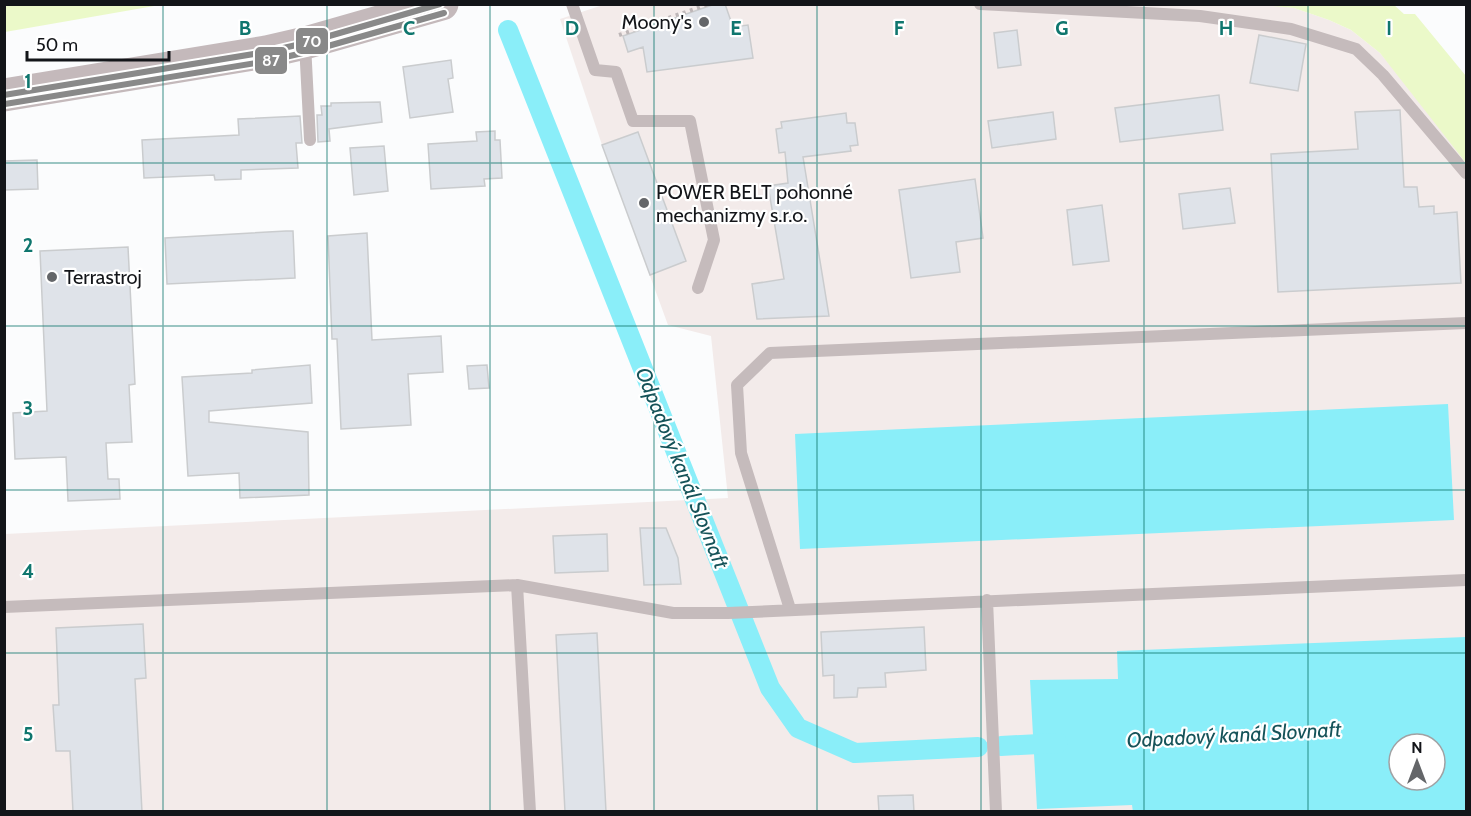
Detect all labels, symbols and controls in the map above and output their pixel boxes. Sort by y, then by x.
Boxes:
place label: Moony's [622,10,692,34]
marker: Moony's [697,15,711,29]
text: B [239,16,251,40]
text: C [403,16,415,40]
text: D [565,16,579,40]
text: E [730,16,742,40]
text: F [894,16,905,40]
text: G [1055,16,1069,40]
text: H [1219,16,1233,40]
text: I [1386,16,1392,40]
scale bar [27,24,170,62]
line badge: 70 [295,27,329,55]
text: 70 [302,32,322,51]
text: 50 m [36,34,78,56]
line badge: 87 [254,46,288,75]
text: 87 [262,51,281,70]
text: 1 [24,69,32,93]
place label: POWER BELT pohonné mechanizmy s.r.o. [656,180,853,227]
marker: POWER BELT pohonné mechanizmy s.r.o. [637,196,651,210]
text: 2 [23,233,33,257]
place label: Terrastroj [64,265,142,289]
marker: Terrastroj [45,270,59,284]
water label: Odpadový kanál Slovnaft [631,363,735,573]
text: 3 [23,396,33,420]
text: 4 [22,559,34,583]
water label: Odpadový kanál Slovnaft [1126,716,1343,753]
text: 5 [23,722,33,746]
north arrow [1387,732,1447,792]
text: N [1411,738,1423,757]

